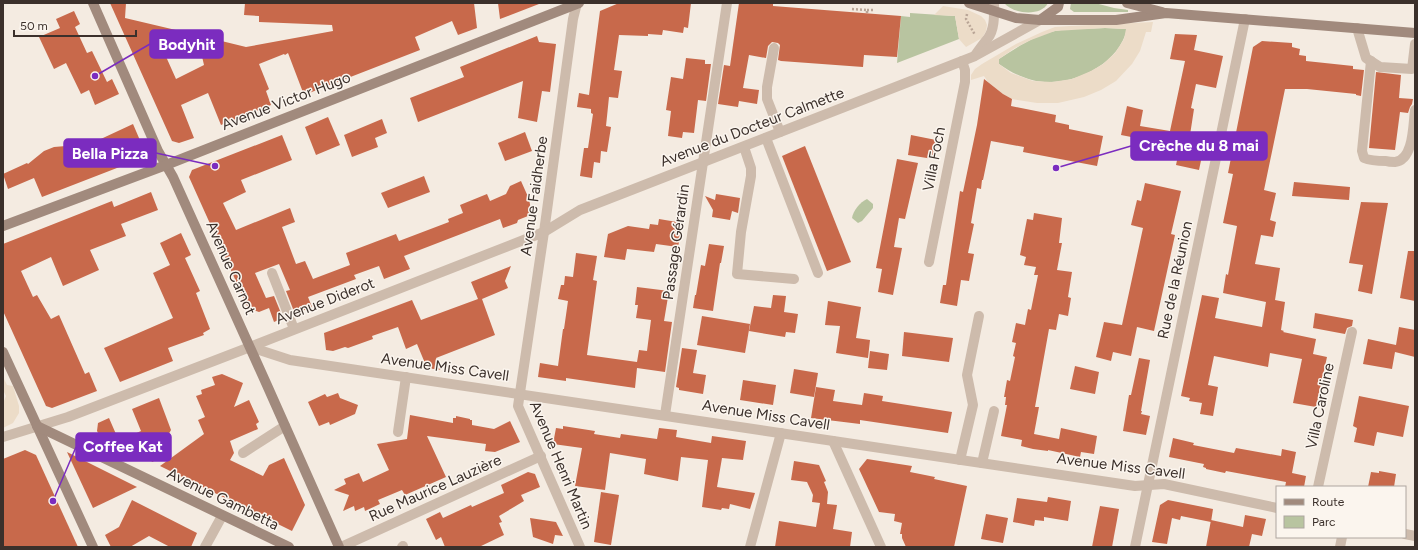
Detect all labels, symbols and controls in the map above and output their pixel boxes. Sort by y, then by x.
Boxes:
scale bar [14,12,136,38]
text: 50 m [20,19,48,33]
callout: Bodyhit [150,30,223,58]
text: Bodyhit [158,35,216,54]
street label: Avenue Victor Hugo [219,68,353,134]
street label: Avenue du Docteur Calmette [657,84,847,170]
street label: Villa Foch [919,125,949,193]
callout: Crèche du 8 mai [1131,132,1267,160]
street label: Avenue Faidherbe [517,135,551,257]
text: Crèche du 8 mai [1139,136,1259,155]
callout: Bella Pizza [64,139,156,167]
text: Bella Pizza [72,144,148,163]
street label: Passage Gérardin [659,183,693,301]
street label: Avenue Carnot [202,218,260,318]
street label: Rue de la Réunion [1154,219,1196,341]
street label: Avenue Diderot [273,274,377,328]
street label: Avenue Miss Cavell [380,349,510,385]
street label: Villa Caroline [1302,361,1338,451]
street label: Avenue Miss Cavell [701,396,831,434]
street label: Avenue Henri Martin [526,398,596,532]
callout: Coffee Kat [76,433,171,461]
text: Coffee Kat [83,437,163,456]
street label: Avenue Miss Cavell [1056,449,1186,483]
street label: Rue Maurice Lauzière [366,451,504,525]
street label: Avenue Gambetta [164,464,282,534]
legend [1276,486,1406,538]
text: Route [1312,495,1345,509]
text: Parc [1312,515,1336,529]

